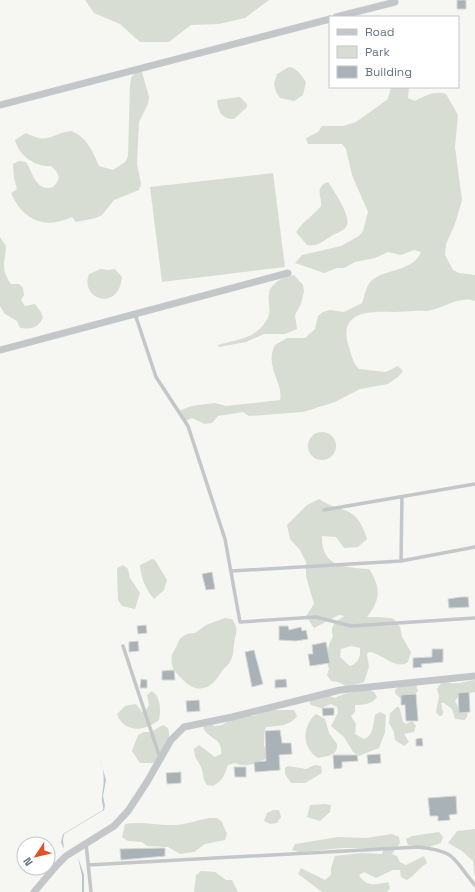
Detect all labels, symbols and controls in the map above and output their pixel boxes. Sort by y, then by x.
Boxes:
legend [329,16,459,88]
text: Road [365,24,394,40]
text: Park [365,44,390,60]
text: Building [365,64,412,80]
north arrow [16,836,56,876]
text: N [20,855,36,869]

